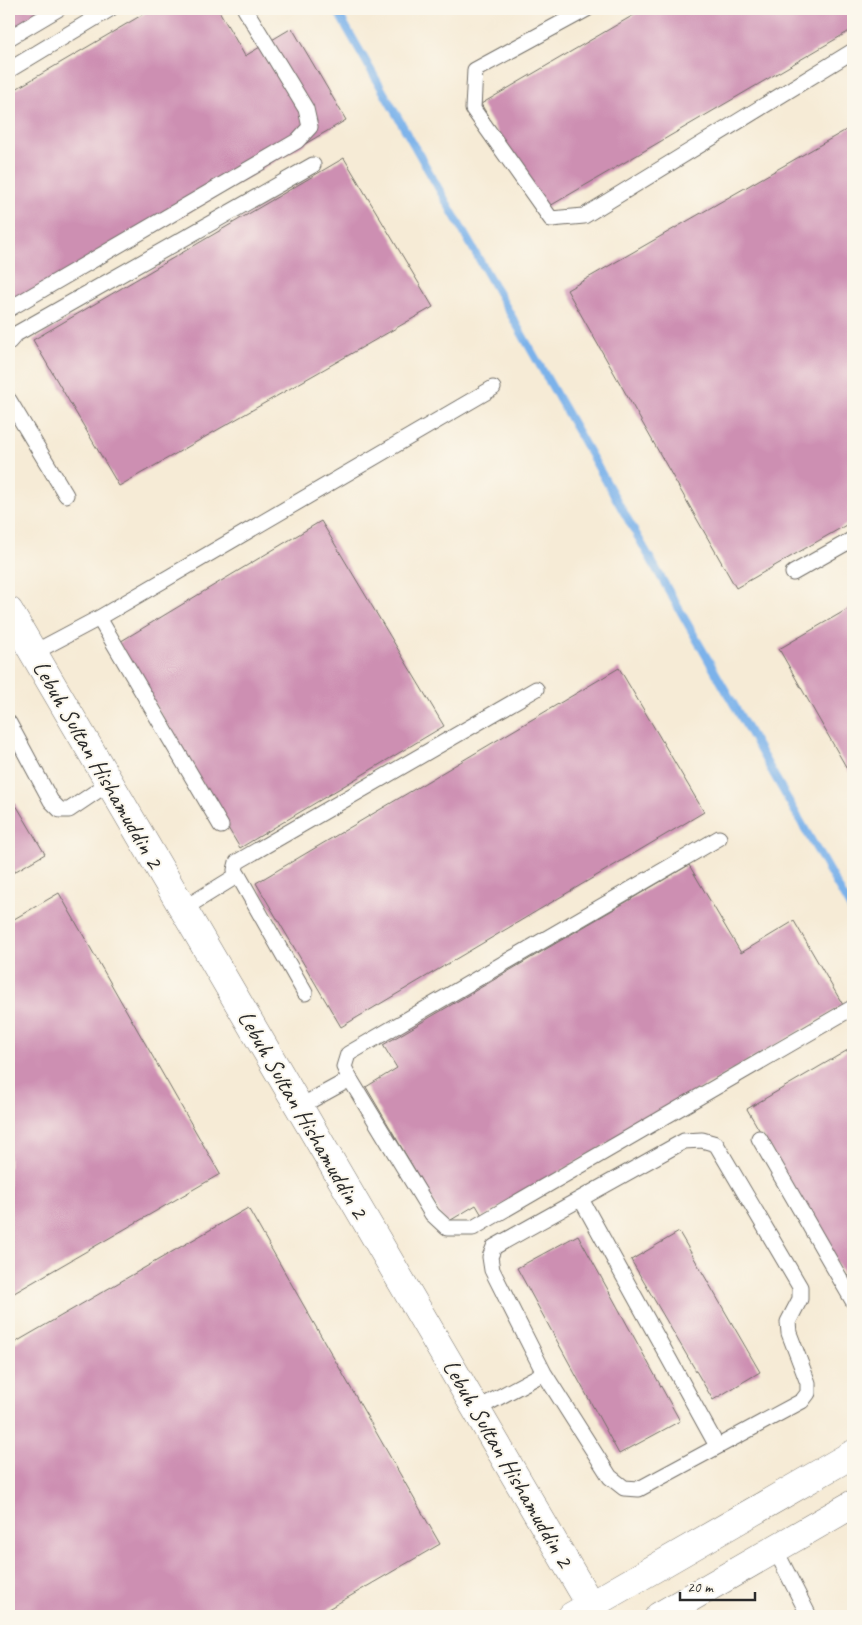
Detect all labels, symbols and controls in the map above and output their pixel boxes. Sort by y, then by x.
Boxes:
street label: Lebuh Sultan Hishamuddin 2 [26,655,171,875]
street label: Lebuh Sultan Hishamuddin 2 [231,1005,376,1225]
street label: Lebuh Sultan Hishamuddin 2 [436,1354,581,1574]
scale bar [680,1570,754,1602]
text: 20 m [687,1578,714,1597]

